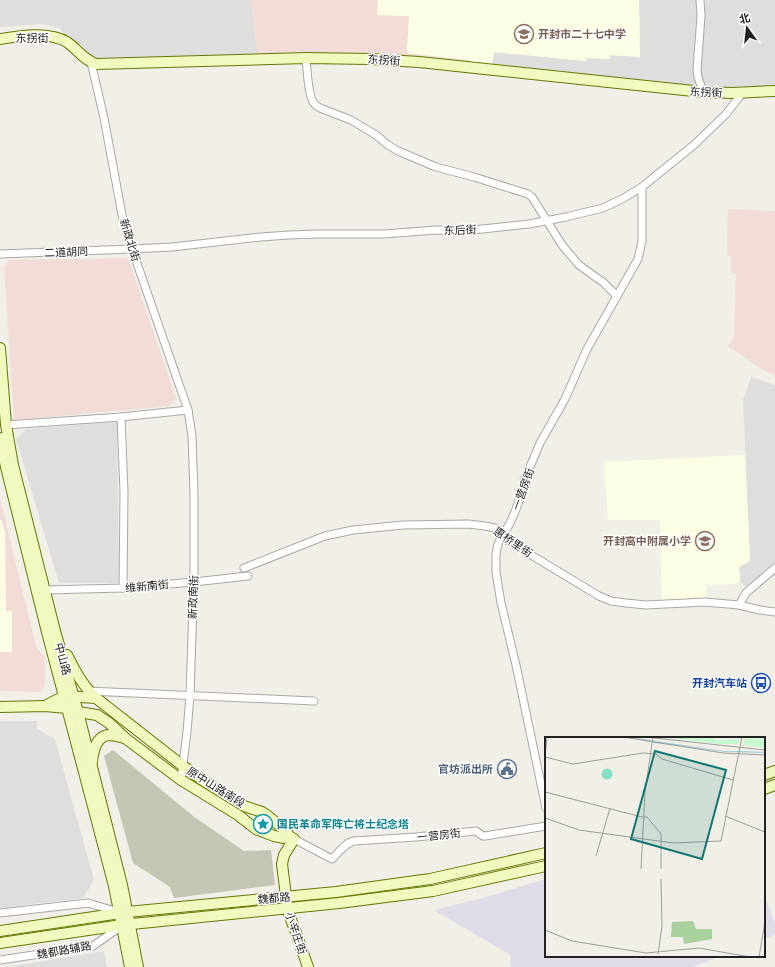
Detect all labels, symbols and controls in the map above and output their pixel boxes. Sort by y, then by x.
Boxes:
north arrow [727,8,767,48]
text: 北 [738,11,752,27]
school or university icon: 开封市二十七中学 [513,23,535,45]
place label: 开封市二十七中学 [538,28,626,41]
street label: 东拐街 [16,32,49,45]
street label: 东拐街 [367,53,401,68]
street label: 东拐街 [689,85,723,100]
street label: 新政北街 [117,217,142,263]
street label: 东后街 [443,223,477,238]
street label: 二道胡同 [44,245,88,260]
street label: 一营房街 [510,466,537,512]
street label: 惠桥里街 [491,525,535,560]
school or university icon: 开封高中附属小学 [694,530,716,552]
place label: 开封高中附属小学 [603,535,691,548]
street label: 新政南街 [186,575,201,619]
street label: 维新南街 [125,578,170,595]
street label: 中山路 [52,642,73,677]
bus stop icon: 开封汽车站 [750,672,772,694]
place label: 开封汽车站 [692,677,747,690]
inset map [545,737,765,957]
public building icon: 官坊派出所 [496,758,518,780]
place label: 官坊派出所 [438,763,493,776]
street label: 原中山路南段 [184,764,247,810]
place icon: 国民革命军阵亡将士纪念塔 [252,813,274,835]
place label: 国民革命军阵亡将士纪念塔 [277,818,409,831]
street label: 一营房街 [416,827,462,844]
street label: 魏都路 [257,891,291,906]
street label: 小辛庄街 [282,910,309,956]
street label: 魏都路辅路 [36,939,92,962]

